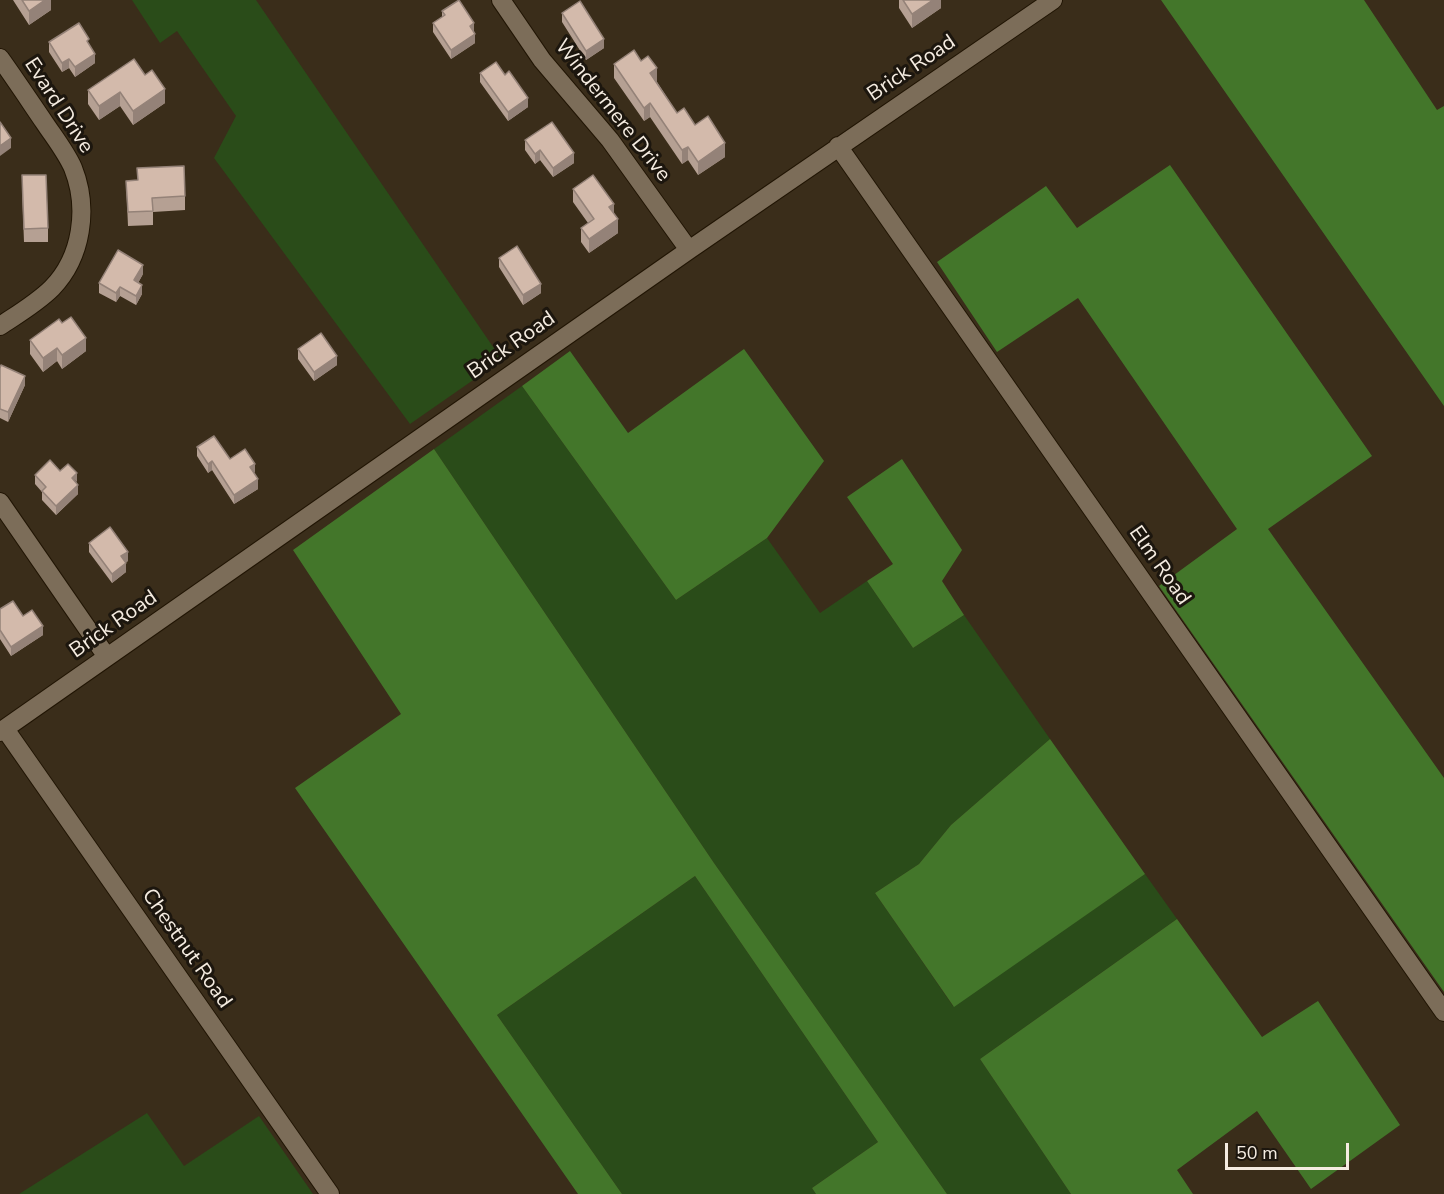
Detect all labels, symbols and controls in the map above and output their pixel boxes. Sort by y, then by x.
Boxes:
street label: Brick Road [863,30,961,108]
street label: Windermere Drive [549,35,675,187]
street label: Evard Drive [18,54,98,158]
street label: Brick Road [463,307,561,385]
street label: Elm Road [1123,522,1195,610]
street label: Brick Road [65,586,163,664]
street label: Chestnut Road [136,884,236,1014]
scale bar [1228,1131,1352,1169]
text: 50 m [1236,1141,1278,1165]

